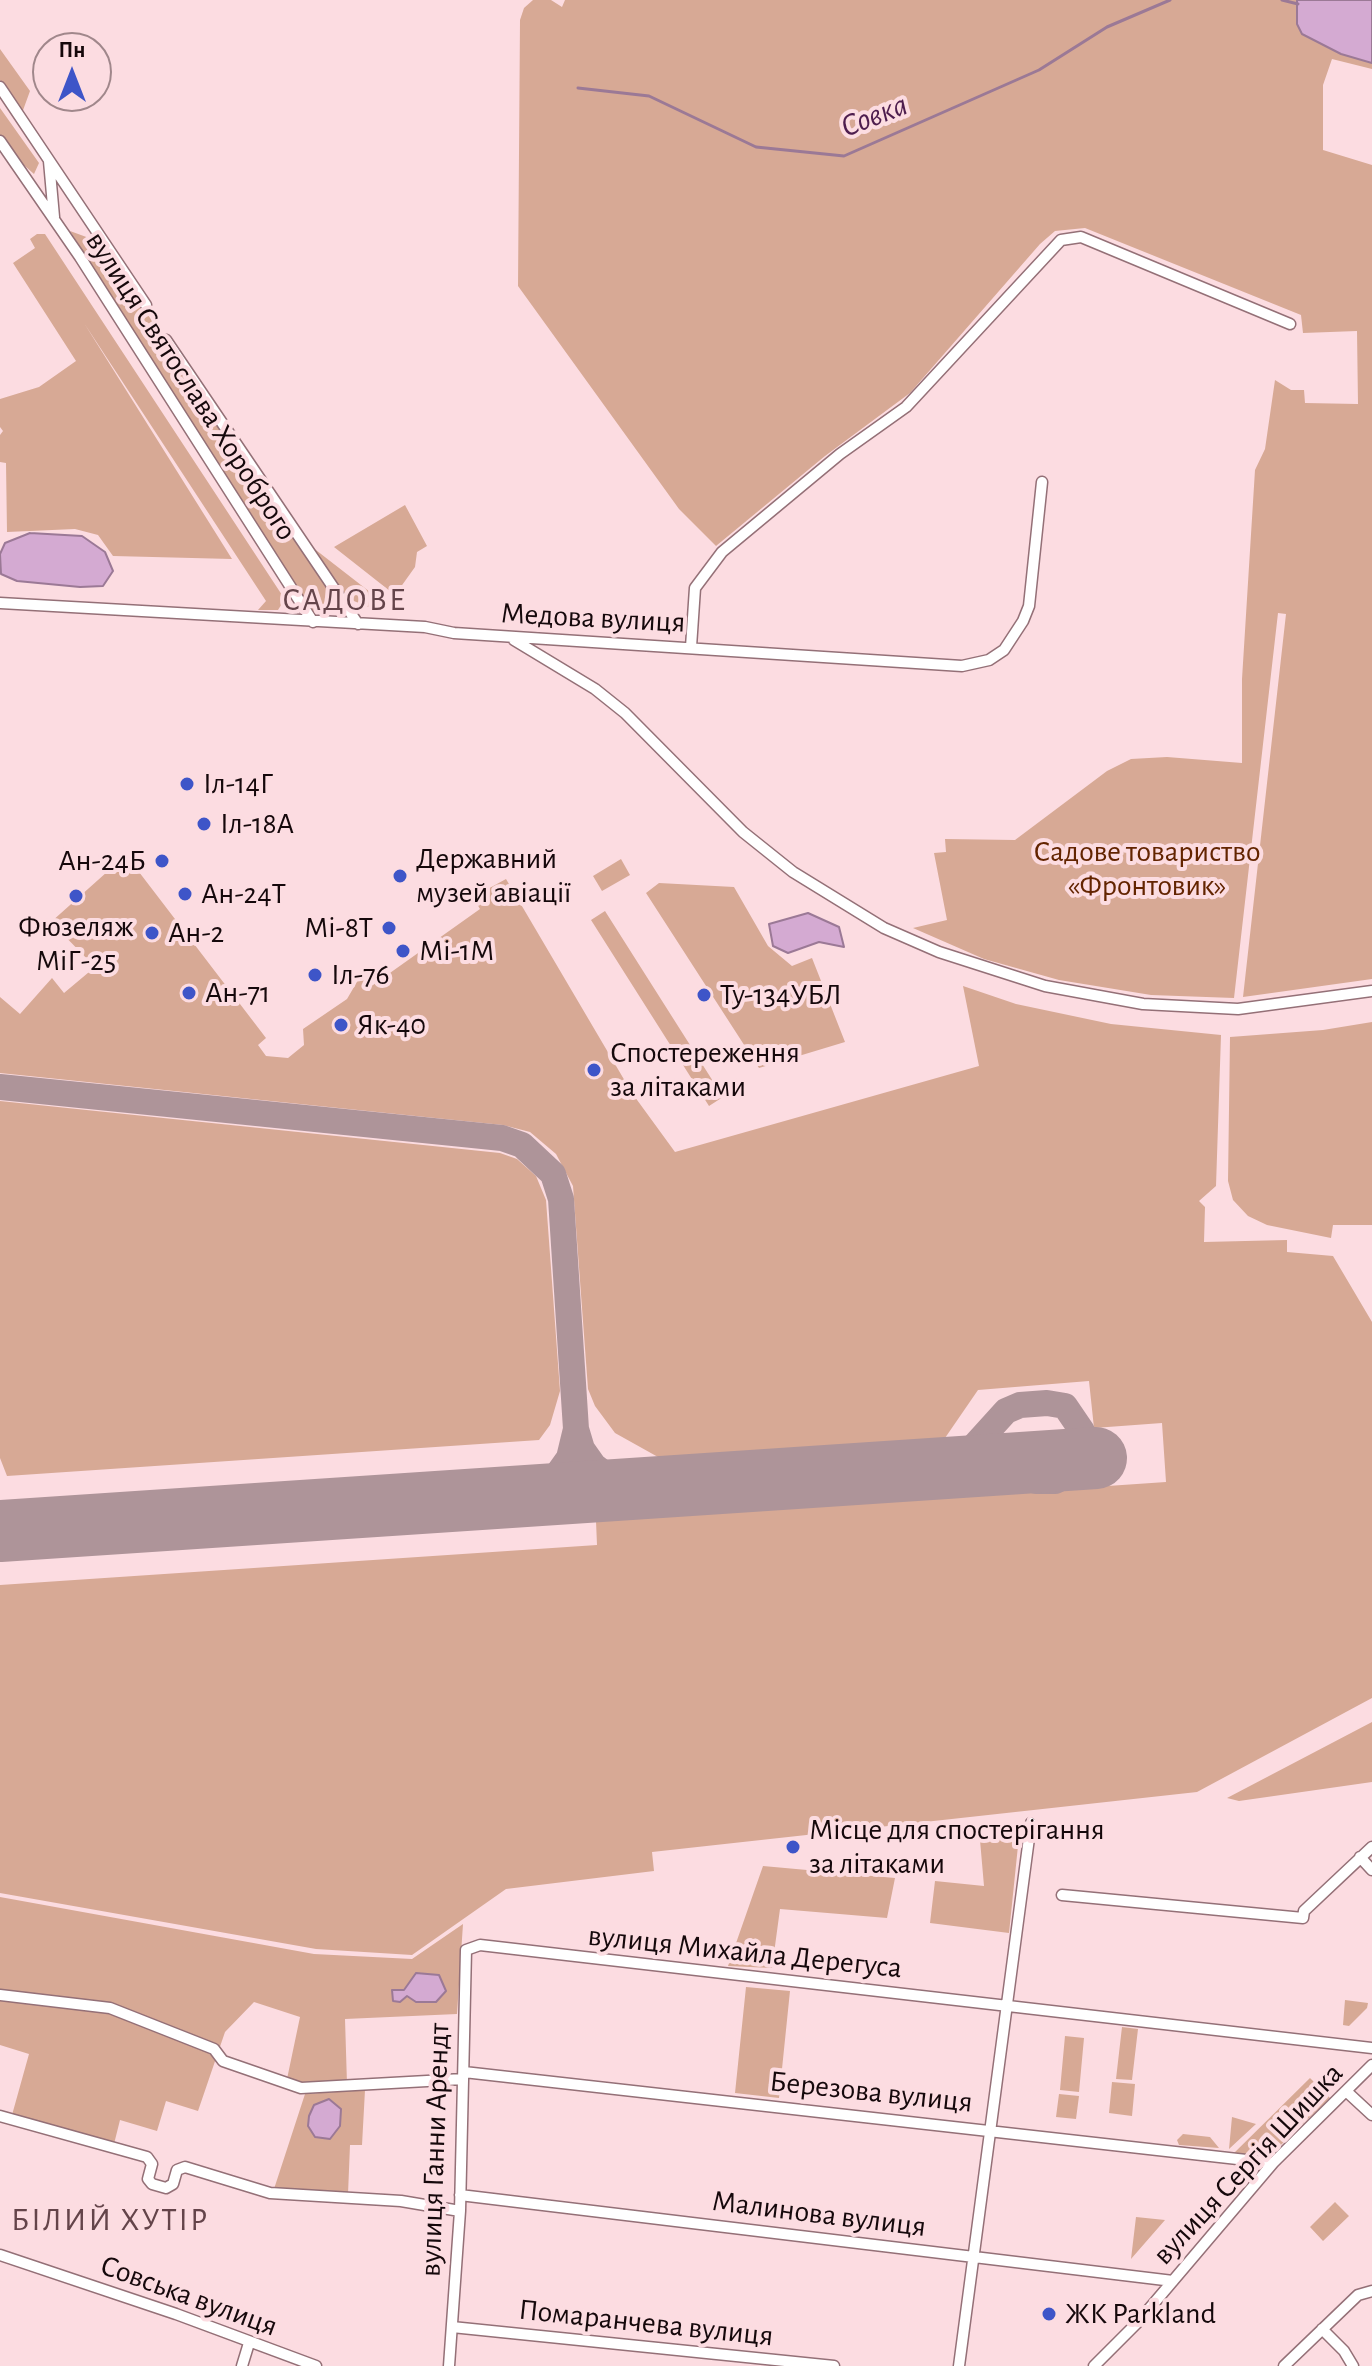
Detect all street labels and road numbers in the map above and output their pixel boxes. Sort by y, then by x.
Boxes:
street label: вулиця Святослава Хороброго [78,225,304,547]
street label: Медова вулиця [500,595,686,641]
street label: вулиця Михайла Дерегуса [586,1918,904,1986]
street label: вулиця Ганни Арендт [413,2022,457,2278]
street label: вулиця Сергія Шишка [1145,2056,1351,2272]
street label: Березова вулиця [768,2063,974,2121]
street label: Малинова вулиця [710,2183,928,2245]
street label: Совська вулиця [96,2247,282,2345]
street label: Помаранчева вулиця [517,2292,775,2354]

